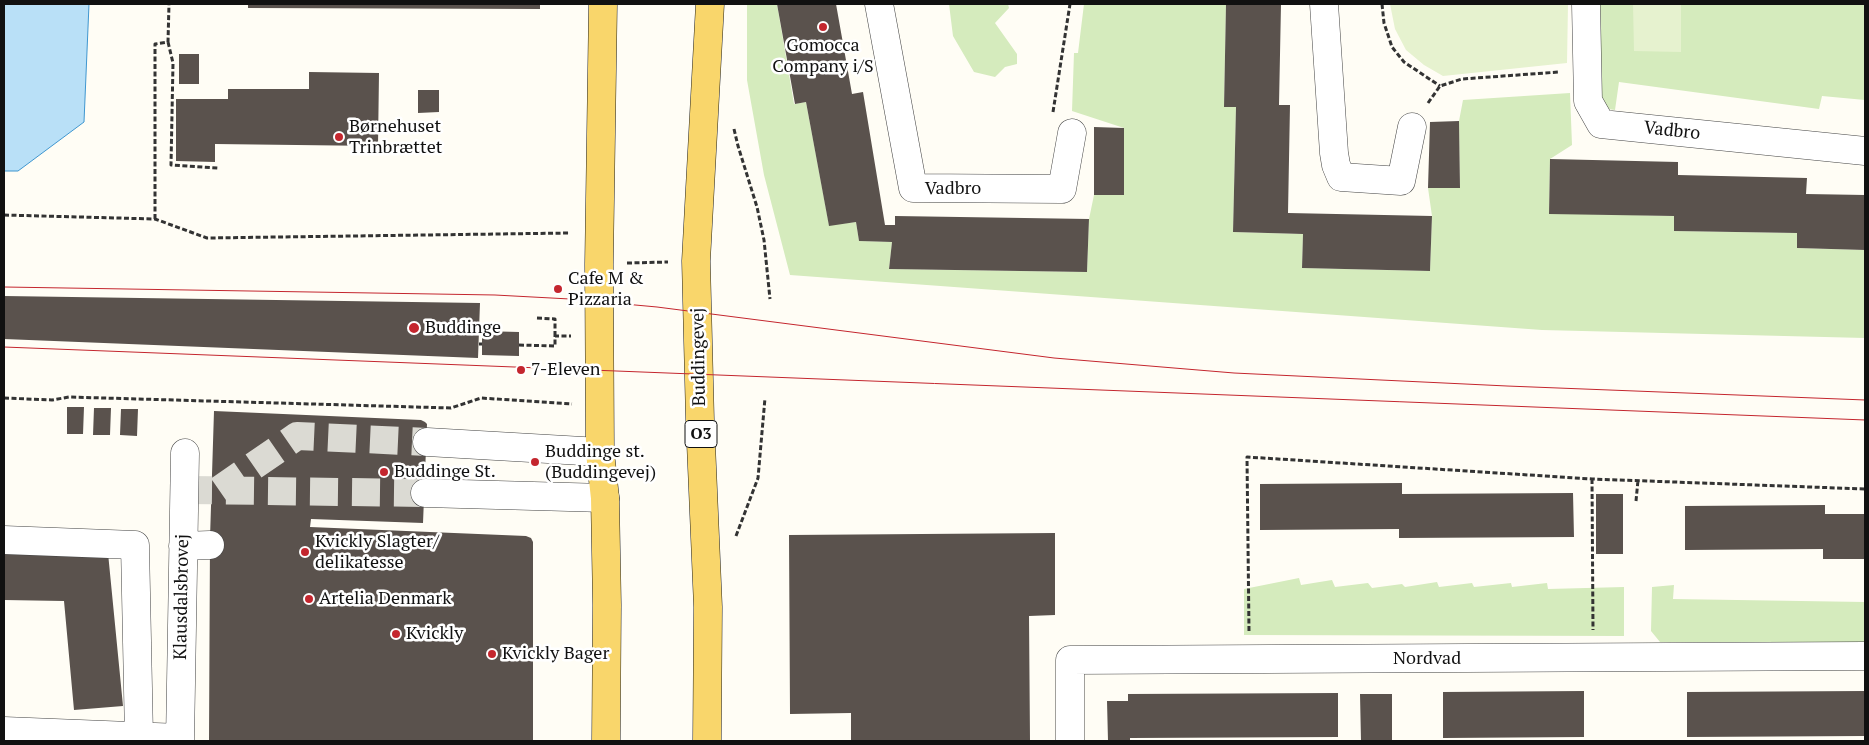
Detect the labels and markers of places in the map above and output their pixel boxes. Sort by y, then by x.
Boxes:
marker: Gomocca Company i/S [817,21,829,33]
place label: Gomocca Company i/S [772,35,874,78]
place label: Børnehuset Trinbrættet [349,116,442,158]
marker: Børnehuset Trinbrættet [333,131,345,143]
place label: Cafe M & Pizzaria [568,268,644,310]
marker: Cafe M & Pizzaria [552,283,564,295]
place label: Buddinge [425,317,501,339]
marker: Buddinge [407,321,421,335]
place label: 7-Eleven [531,359,600,381]
marker: 7-Eleven [515,364,527,376]
place label: Buddinge st. (Buddingevej) [545,441,656,484]
marker: Buddinge st. (Buddingevej) [529,456,541,468]
place label: Buddinge St. [394,461,496,483]
marker: Buddinge St. [378,466,390,478]
place label: Kvickly Slagter/ delikatesse [315,531,439,574]
marker: Kvickly Slagter/ delikatesse [299,546,311,558]
place label: Artelia Denmark [319,588,452,610]
marker: Artelia Denmark [303,593,315,605]
place label: Kvickly [406,623,463,645]
marker: Kvickly [390,628,402,640]
place label: Kvickly Bager [502,643,609,665]
marker: Kvickly Bager [486,648,498,660]

